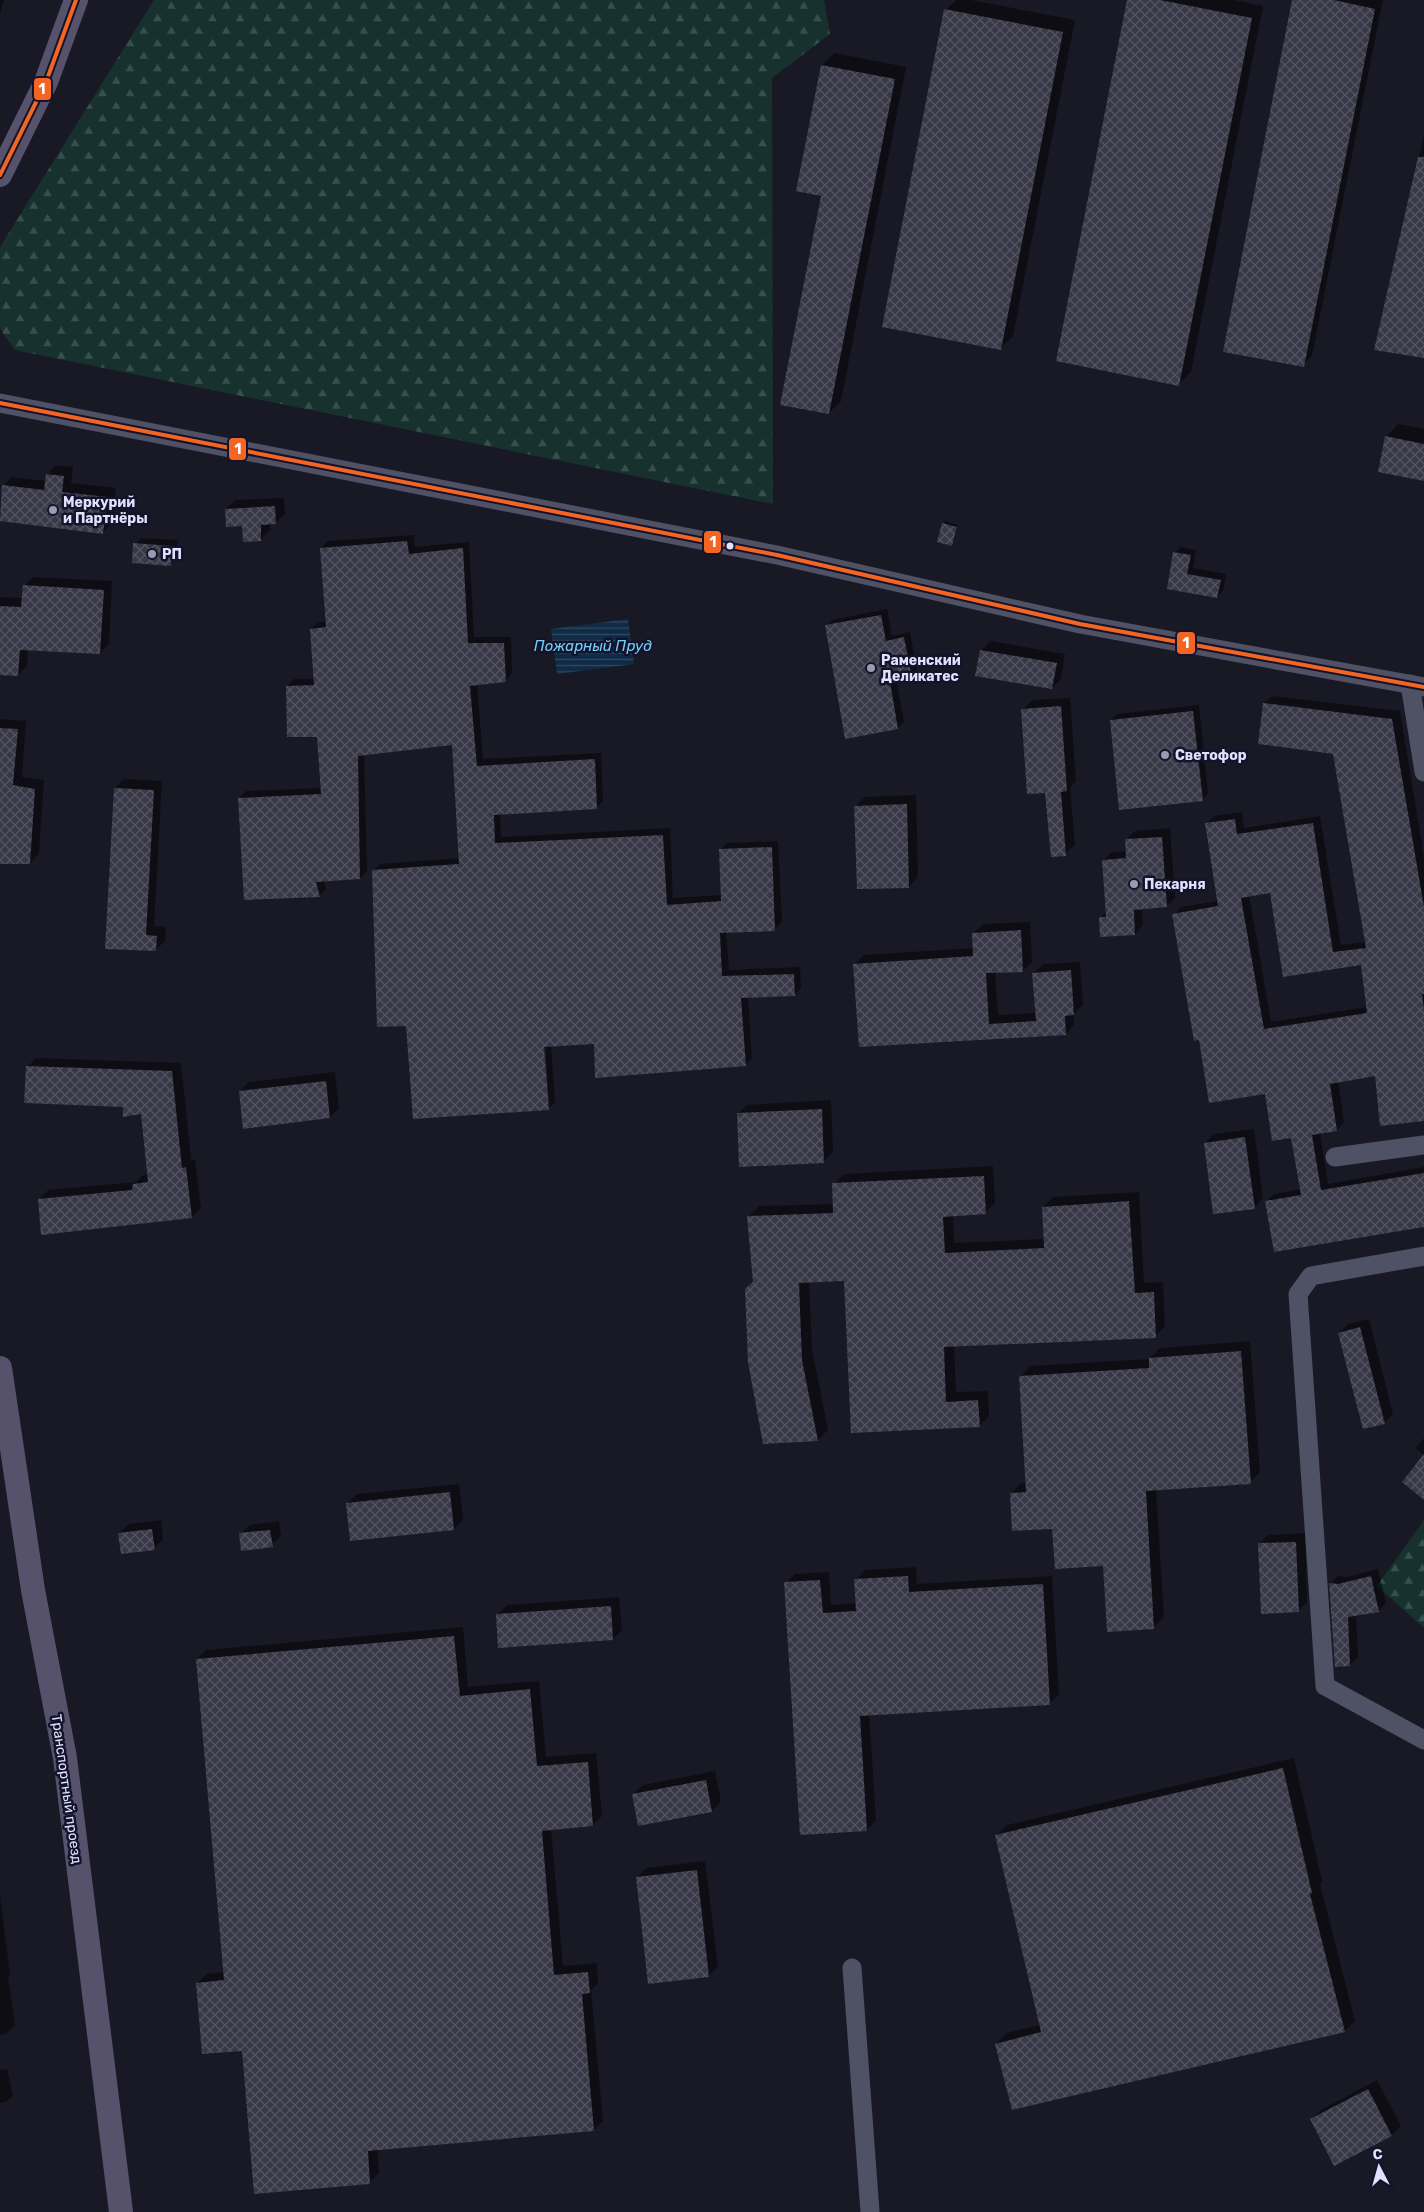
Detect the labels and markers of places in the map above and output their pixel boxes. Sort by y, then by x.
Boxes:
place label: Меркурий и Партнёры [63,494,148,527]
marker: Меркурий и Партнёры [47,504,59,516]
unlabelled marker [725,541,735,551]
place label: РП [162,546,182,563]
marker: РП [146,548,158,560]
place label: Раменский Деликатес [881,652,961,685]
marker: Раменский Деликатес [865,662,877,674]
place label: Светофор [1175,747,1247,764]
marker: Светофор [1159,749,1171,761]
place label: Пекарня [1144,876,1206,893]
marker: Пекарня [1128,878,1140,890]

